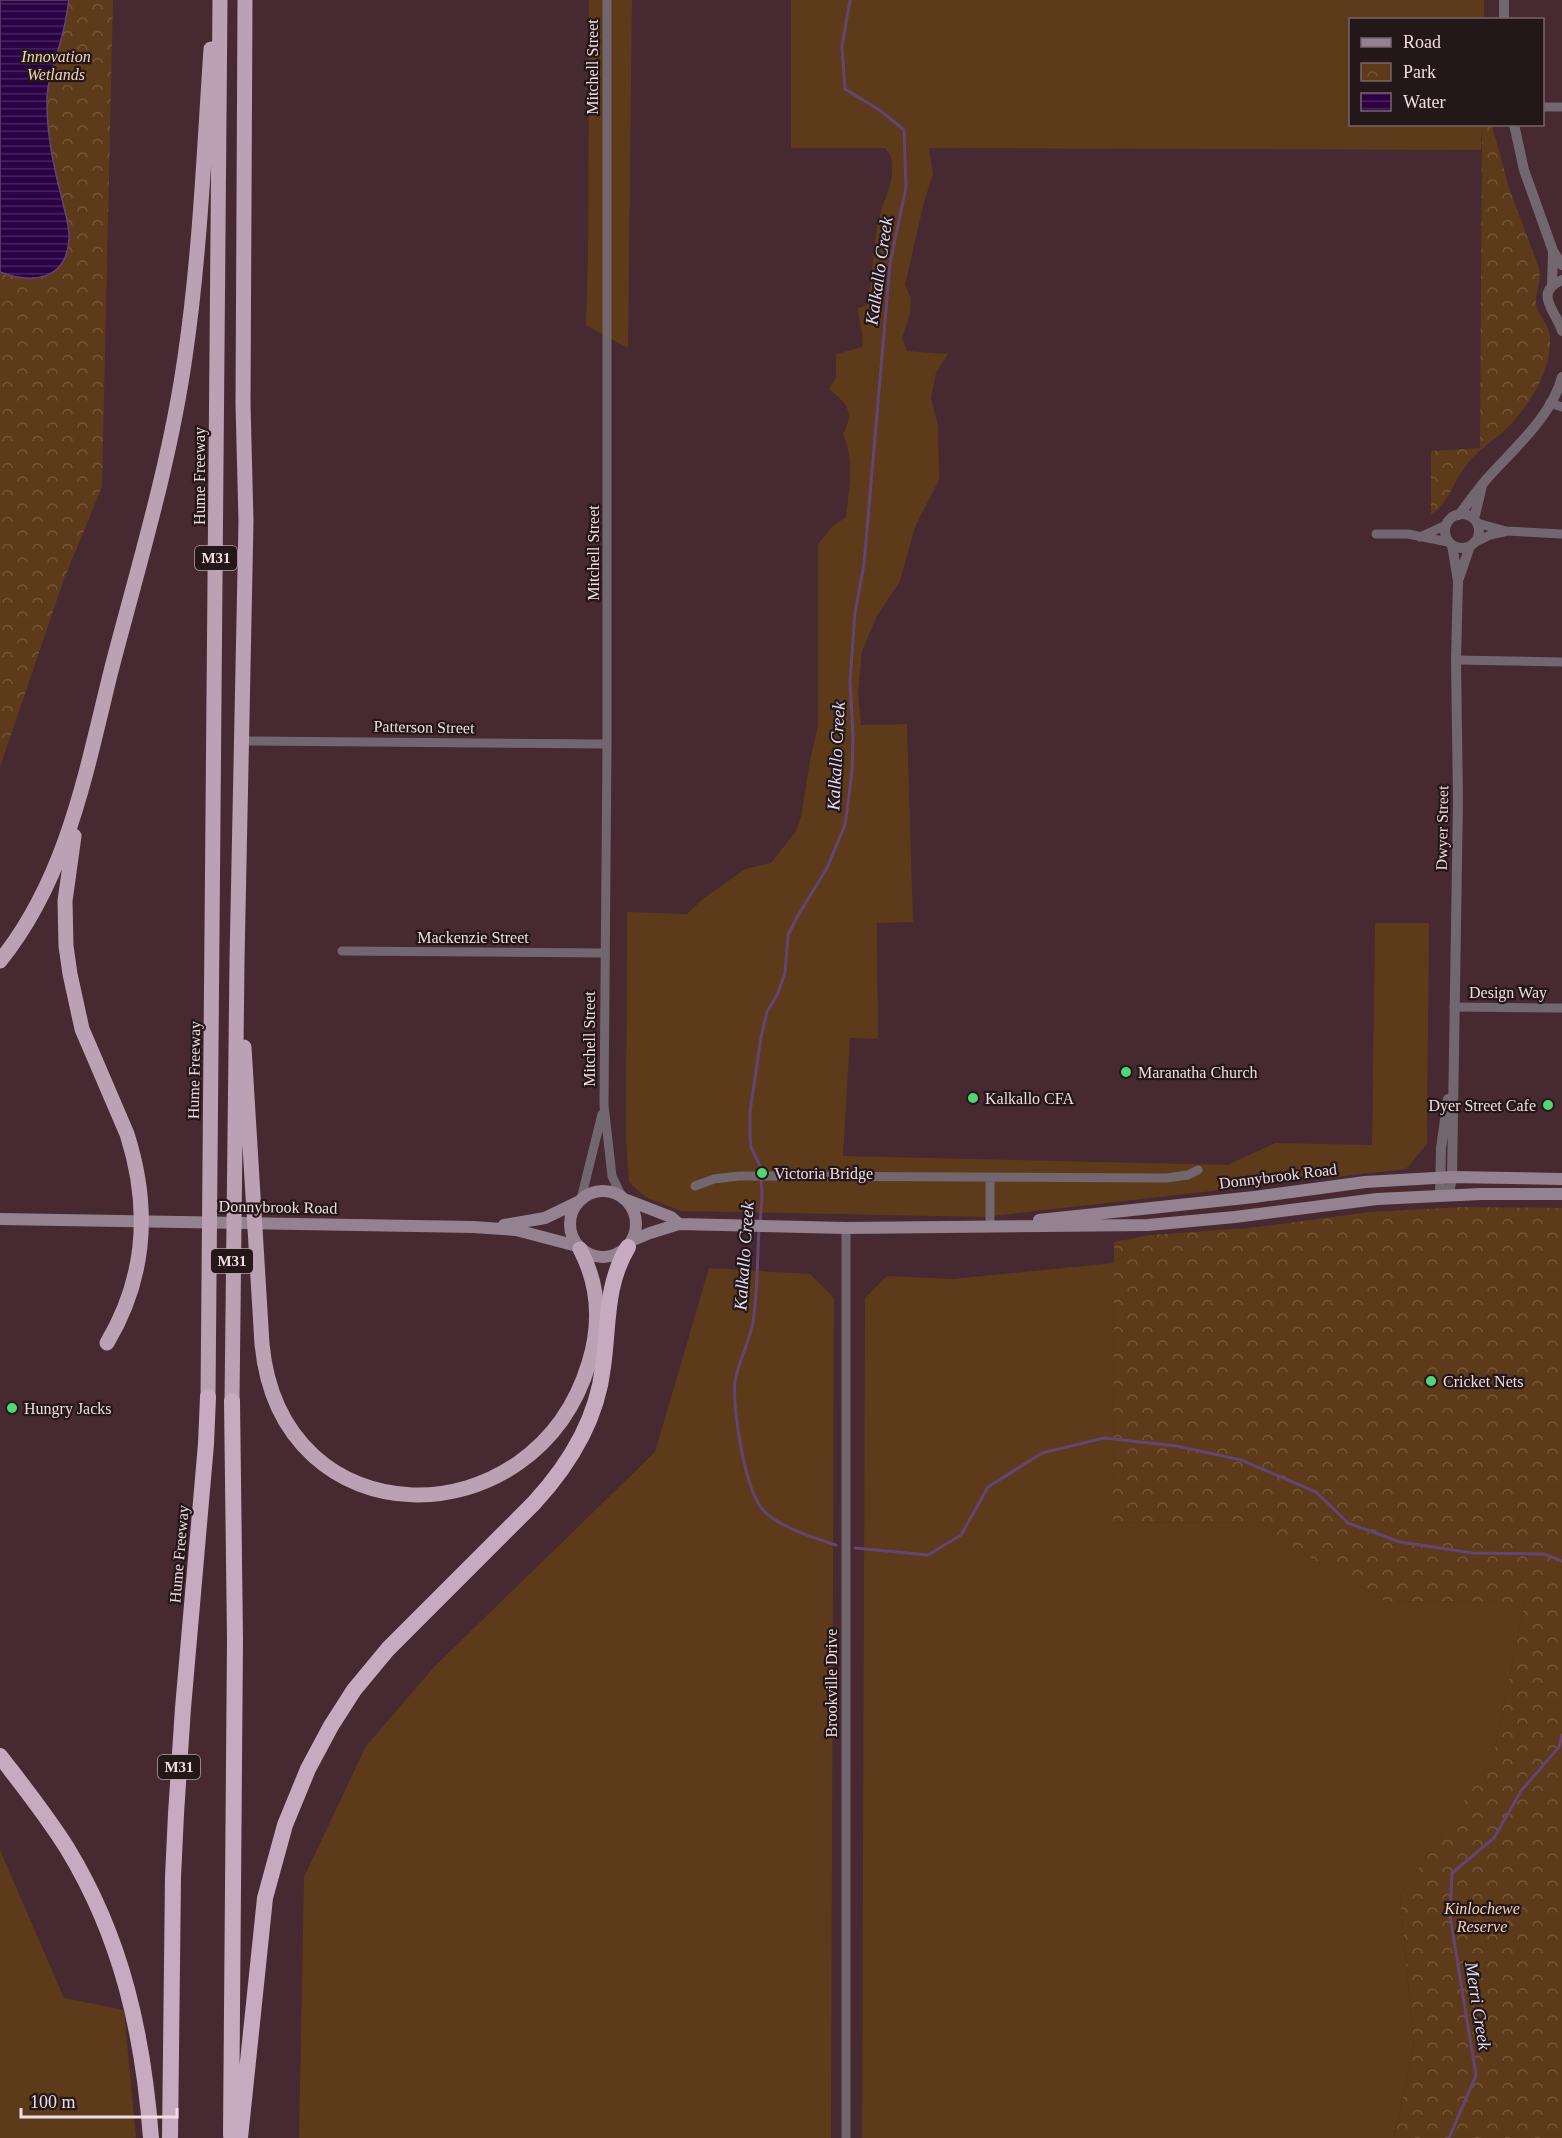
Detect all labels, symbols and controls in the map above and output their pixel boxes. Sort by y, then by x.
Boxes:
legend [1349,18,1544,126]
street label: Mitchell Street [584,19,601,115]
text: Road [1403,32,1441,52]
park label: Innovation Wetlands [20,48,91,83]
text: Park [1403,62,1436,82]
text: Water [1403,92,1446,112]
water label: Kalkallo Creek [861,215,897,327]
street label: Hume Freeway [191,427,209,525]
street label: Mitchell Street [585,505,602,601]
road number: M31 [195,546,237,570]
water label: Kalkallo Creek [823,700,849,812]
street label: Patterson Street [373,718,475,736]
street label: Dwyer Street [1433,785,1452,871]
street label: Mackenzie Street [417,929,529,946]
street label: Design Way [1469,984,1547,1002]
street label: Mitchell Street [581,991,598,1087]
street label: Hume Freeway [185,1021,204,1119]
place label: Maranatha Church [1138,1064,1258,1081]
marker: Maranatha Church [1119,1065,1133,1079]
place label: Kalkallo CFA [985,1090,1074,1107]
marker: Kalkallo CFA [966,1091,980,1105]
place label: Dyer Street Cafe [1428,1097,1536,1115]
marker: Dyer Street Cafe [1541,1098,1555,1112]
street label: Donnybrook Road [1218,1160,1338,1193]
place label: Victoria Bridge [774,1165,873,1183]
marker: Victoria Bridge [755,1166,769,1180]
street label: Donnybrook Road [219,1197,337,1218]
water label: Kalkallo Creek [730,1200,758,1312]
road number: M31 [211,1249,253,1273]
place label: Cricket Nets [1443,1373,1523,1390]
marker: Cricket Nets [1424,1374,1438,1388]
place label: Hungry Jacks [24,1400,112,1418]
marker: Hungry Jacks [5,1401,19,1415]
street label: Hume Freeway [166,1504,193,1604]
street label: Brookville Drive [823,1629,840,1737]
road number: M31 [158,1755,200,1779]
park label: Kinlochewe Reserve [1443,1900,1520,1935]
water label: Merri Creek [1461,1960,1495,2052]
scale bar [21,2081,177,2119]
text: 100 m [30,2092,76,2112]

